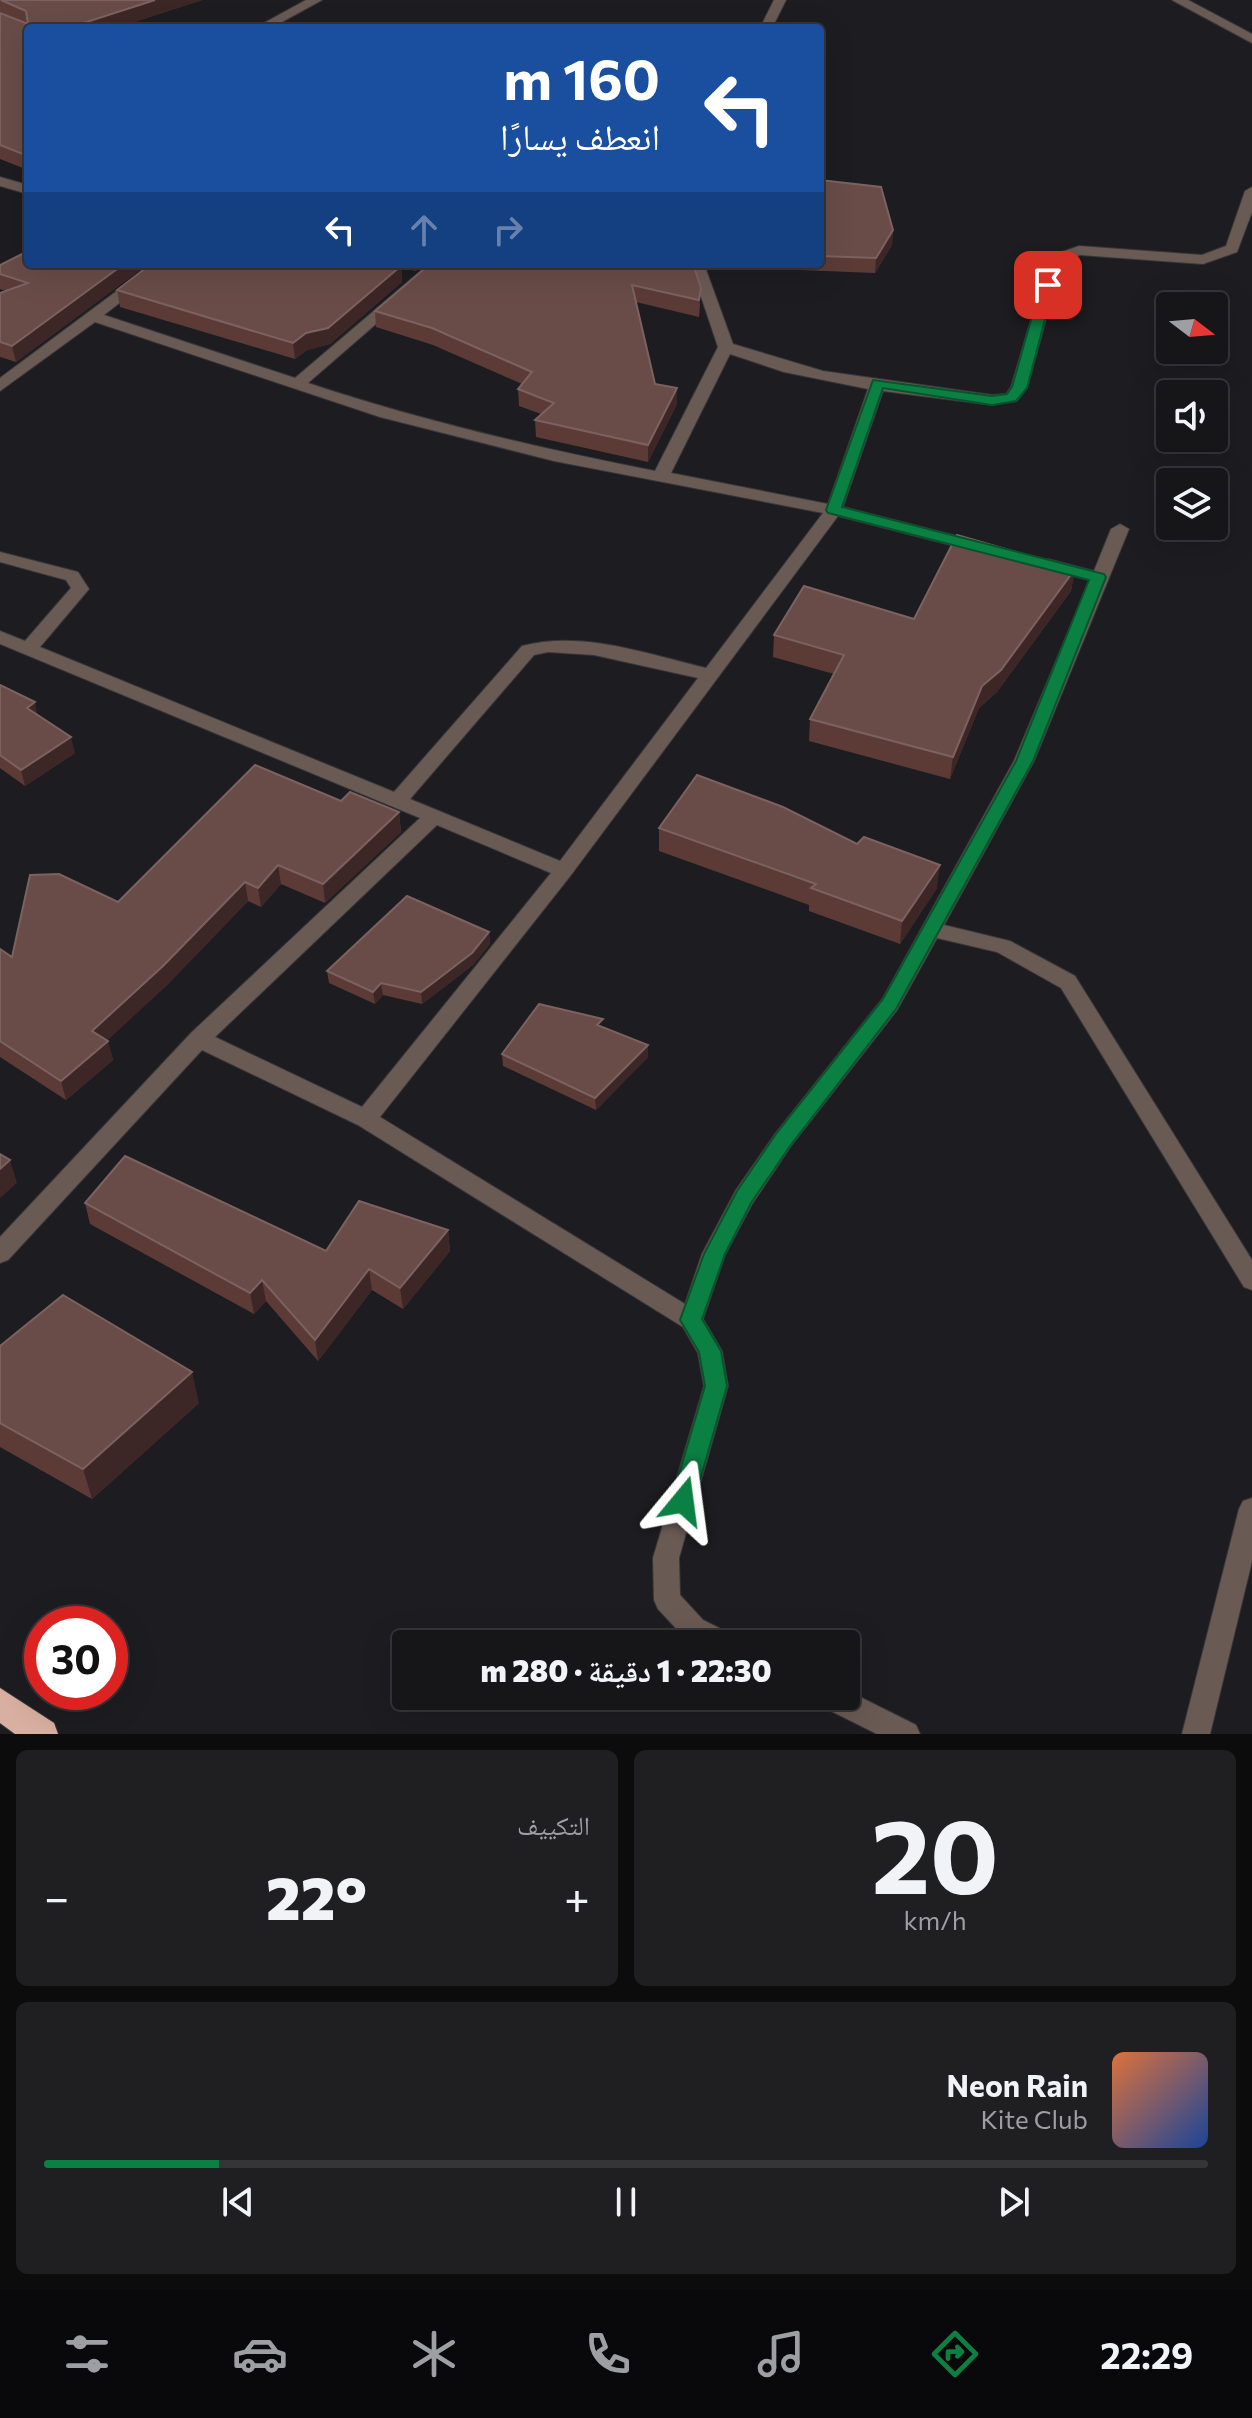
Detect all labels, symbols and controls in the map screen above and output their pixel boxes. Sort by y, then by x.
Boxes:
text: 160 m [503,43,660,112]
icon: left [688,56,792,160]
text: انعطف يسارًا [500,113,660,157]
icon: left [318,208,362,252]
icon: ahead [402,208,446,252]
icon: right [486,208,530,252]
pin [1014,251,1082,319]
icon: arrive [1026,263,1070,307]
north arrow [1156,292,1228,364]
map controls [1156,292,1228,540]
button: sound [1156,380,1228,452]
button: layers [1156,468,1228,540]
position arrow [641,1459,725,1543]
speed limit sign: 30 [24,1606,128,1710]
text: 22:30 · 1 دقيقة · 280 m [480,1651,772,1688]
text: 20 [871,1788,999,1915]
text: التكييف [517,1809,590,1840]
text: 22° [266,1859,367,1932]
text: − [44,1869,69,1923]
text: + [564,1869,590,1923]
text: km/h [903,1904,967,1935]
text: Neon Rain [947,2066,1088,2103]
text: Kite Club [980,2103,1088,2134]
icon: previous [216,2180,260,2224]
icon: pause [604,2180,648,2224]
icon: next [992,2180,1036,2224]
icon: filters [59,2326,115,2382]
icon: car [232,2326,288,2382]
icon: climate [406,2326,462,2382]
icon: phone [580,2326,636,2382]
icon: music [753,2326,809,2382]
icon: directions [927,2326,983,2382]
text: 22:29 [1100,2332,1193,2376]

